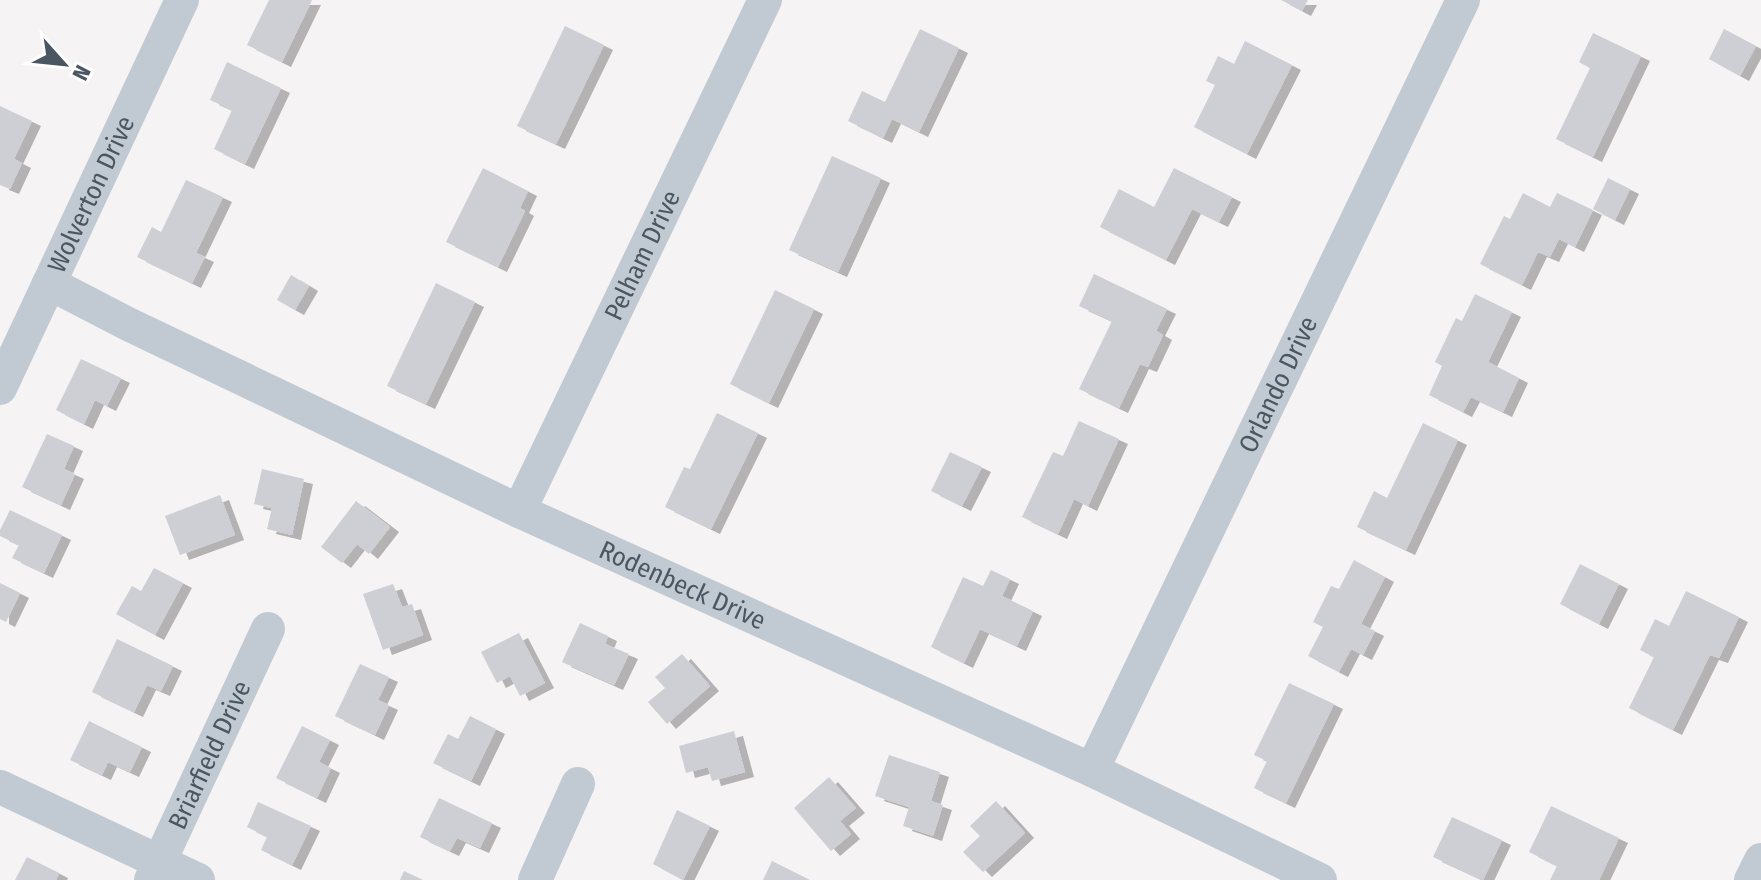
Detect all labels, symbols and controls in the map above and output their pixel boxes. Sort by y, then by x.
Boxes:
north arrow [24,24,104,104]
text: N [66,61,96,85]
street label: Wolverton Drive [41,111,141,278]
street label: Pelham Drive [598,185,687,325]
street label: Orlando Drive [1232,312,1324,458]
street label: Rodenbeck Drive [594,534,770,636]
street label: Briarfield Drive [162,676,258,834]

